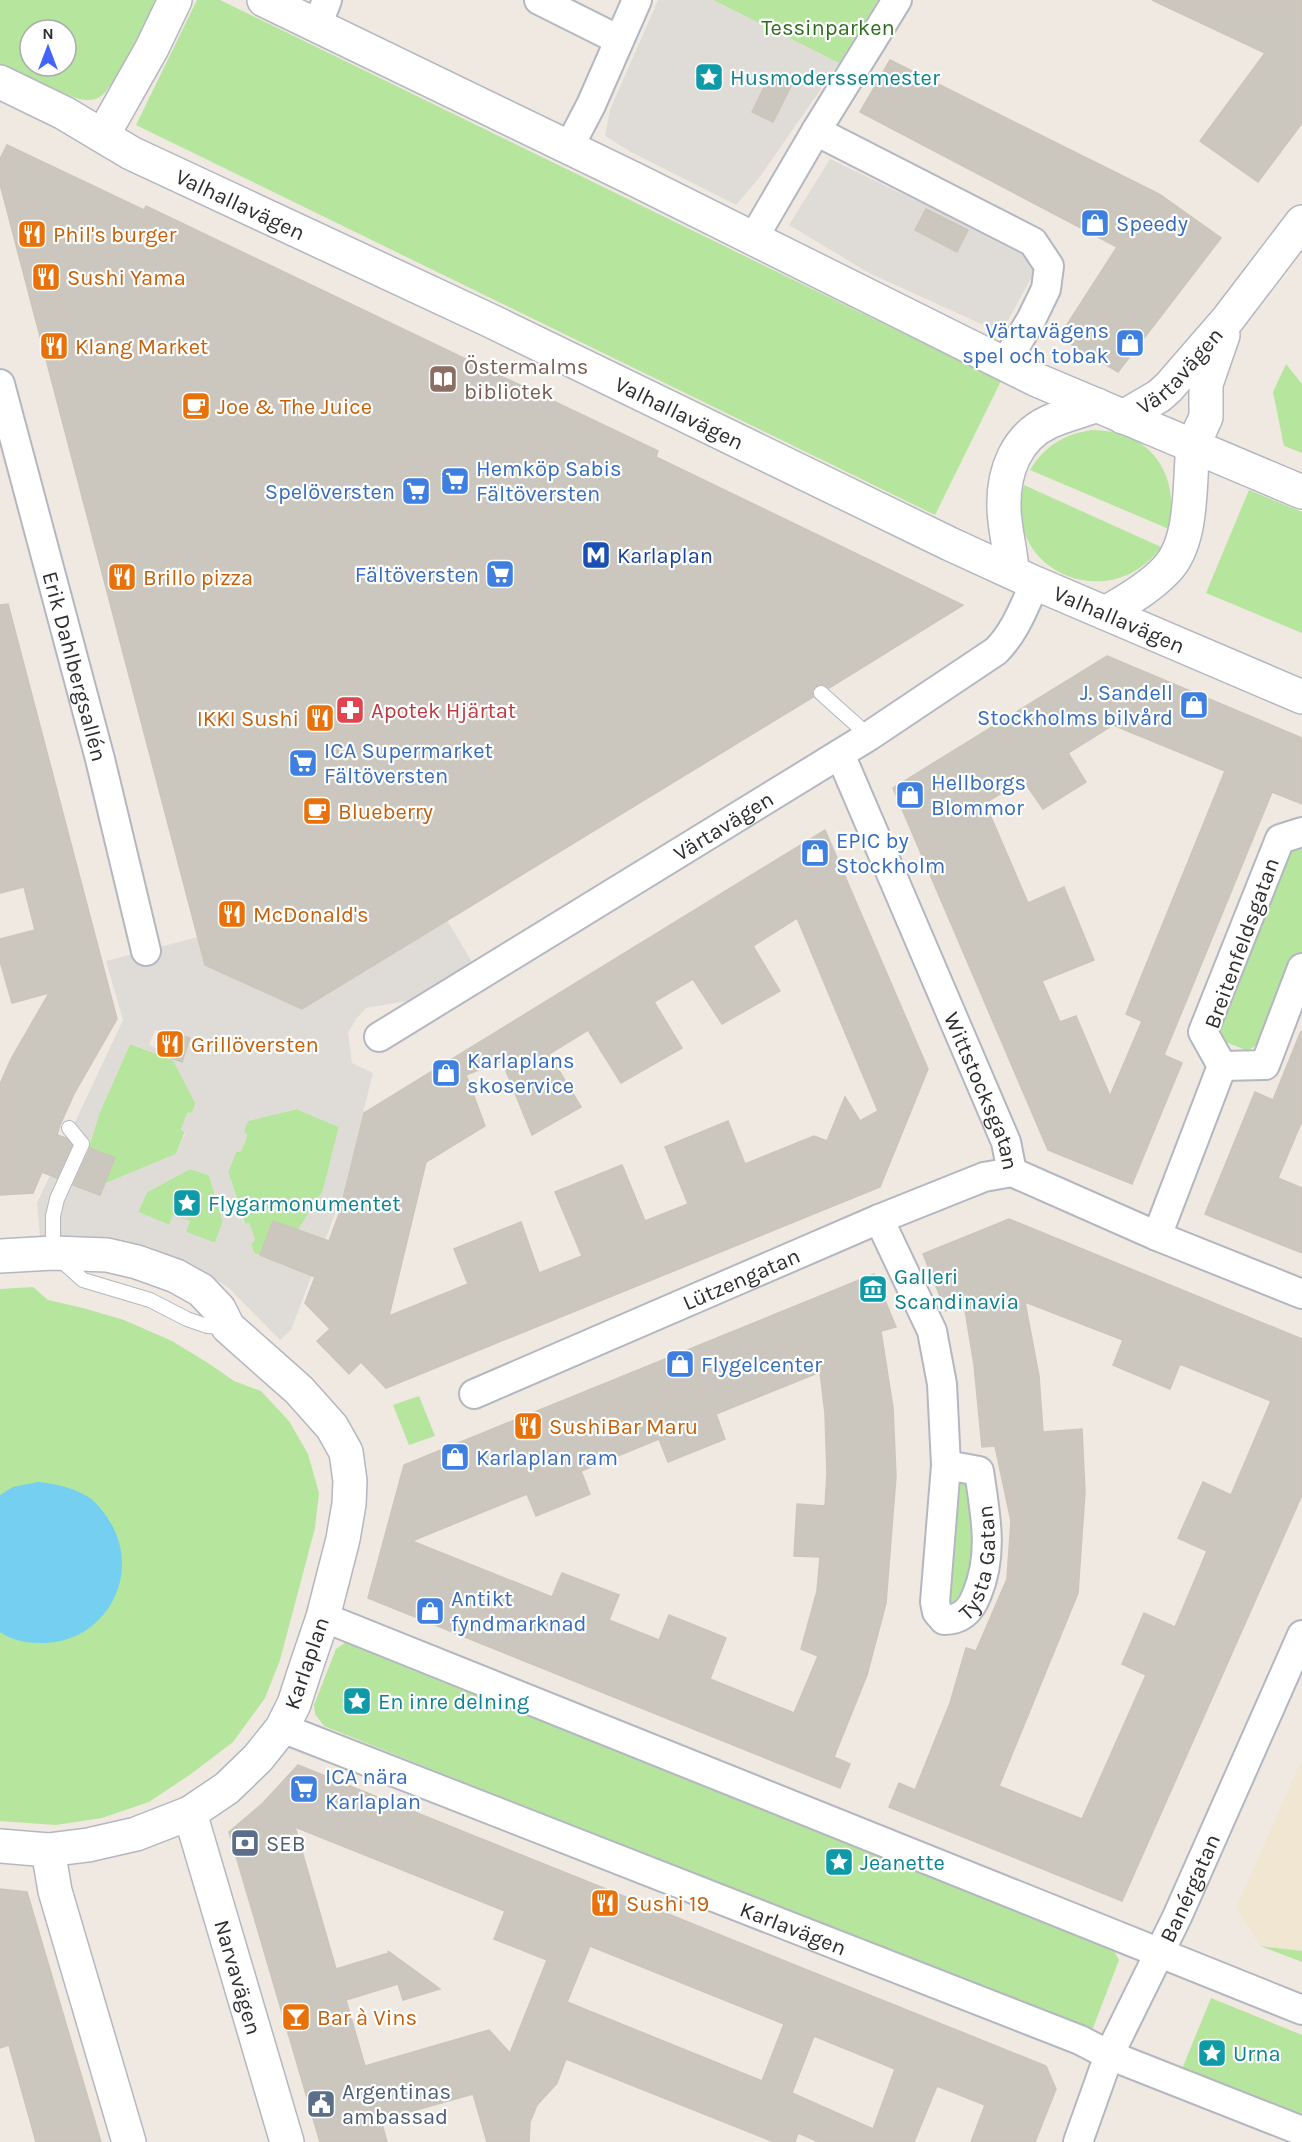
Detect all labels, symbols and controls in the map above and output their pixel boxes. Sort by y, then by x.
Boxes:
park label: Tessinparken [761,15,895,41]
north arrow [18,18,78,78]
text: N [42,24,54,43]
place icon: Husmoderssemester [693,61,725,93]
place label: Husmoderssemester [730,65,940,91]
street label: Valhallavägen [171,164,309,246]
shop icon: Speedy [1079,207,1111,239]
place label: Speedy [1116,211,1188,237]
restaurant icon: Phil's burger [16,218,48,250]
place label: Phil's burger [53,222,177,248]
restaurant icon: Sushi Yama [30,261,62,293]
place label: Sushi Yama [67,265,186,291]
place label: Värtavägens spel och tobak [962,318,1109,369]
street label: Värtavägen [1132,322,1229,420]
shop icon: Värtavägens spel och tobak [1114,327,1146,359]
restaurant icon: Klang Market [38,330,70,362]
place label: Klang Market [75,334,208,360]
place label: Östermalms bibliotek [464,354,588,405]
library icon: Östermalms bibliotek [427,363,459,395]
street label: Valhallavägen [610,371,748,456]
cafe icon: Joe & The Juice [180,390,212,422]
place label: Joe & The Juice [217,394,372,420]
place label: Hemköp Sabis Fältöversten [476,456,622,507]
supermarket icon: Hemköp Sabis Fältöversten [439,465,471,497]
supermarket icon: Spelöversten [400,475,432,507]
place label: Spelöversten [265,479,395,505]
metro station icon: Karlaplan [580,539,612,571]
place label: Karlaplan [617,543,713,569]
supermarket icon: Fältöversten [484,558,516,590]
restaurant icon: Brillo pizza [106,561,138,593]
place label: Fältöversten [355,562,479,588]
place label: Brillo pizza [143,565,253,591]
street label: Erik Dahlbergsallén [37,569,112,764]
street label: Valhallavägen [1049,580,1189,659]
place label: J. Sandell Stockholms bilvård [977,680,1173,731]
shop icon: J. Sandell Stockholms bilvård [1178,689,1210,721]
pharmacy icon: Apotek Hjärtat [334,694,366,726]
place label: Apotek Hjärtat [371,698,516,724]
restaurant icon: IKKI Sushi [304,702,336,734]
place label: IKKI Sushi [197,706,299,732]
place label: ICA Supermarket Fältöversten [324,738,493,789]
supermarket icon: ICA Supermarket Fältöversten [287,747,319,779]
place label: Hellborgs Blommor [931,770,1026,821]
shop icon: Hellborgs Blommor [894,779,926,811]
street label: Värtavägen [669,786,778,867]
cafe icon: Blueberry [301,795,333,827]
place label: Blueberry [338,799,433,825]
place label: EPIC by Stockholm [836,828,945,879]
shop icon: EPIC by Stockholm [799,837,831,869]
street label: Breitenfeldsgatan [1199,854,1285,1032]
restaurant icon: McDonald's [216,898,248,930]
place label: McDonald's [253,902,369,928]
street label: Wittstocksgatan [938,1008,1023,1172]
restaurant icon: Grillöversten [154,1028,186,1060]
place label: Grillöversten [191,1032,319,1058]
place label: Karlaplans skoservice [467,1048,575,1099]
shop icon: Karlaplans skoservice [430,1057,462,1089]
place icon: Flygarmonumentet [171,1187,203,1219]
place label: Flygarmonumentet [208,1191,400,1217]
street label: Lützengatan [679,1243,804,1316]
place label: Galleri Scandinavia [894,1264,1019,1315]
museum icon: Galleri Scandinavia [857,1273,889,1305]
shop icon: Flygelcenter [664,1348,696,1380]
place label: Flygelcenter [701,1352,822,1378]
restaurant icon: SushiBar Maru [512,1410,544,1442]
place label: SushiBar Maru [549,1414,698,1440]
shop icon: Karlaplan ram [439,1441,471,1473]
place label: Karlaplan ram [476,1445,618,1471]
street label: Tysta Gatan [954,1504,1001,1626]
place label: Antikt fyndmarknad [451,1586,587,1637]
shop icon: Antikt fyndmarknad [414,1595,446,1627]
street label: Karlaplan [279,1614,335,1713]
place icon: En inre delning [341,1685,373,1717]
place label: En inre delning [378,1689,530,1715]
place label: ICA nära Karlaplan [325,1764,421,1815]
supermarket icon: ICA nära Karlaplan [288,1773,320,1805]
bank icon: SEB [229,1827,261,1859]
street label: Banérgatan [1155,1830,1226,1947]
place label: SEB [266,1831,305,1857]
place icon: Jeanette [823,1846,855,1878]
place label: Jeanette [860,1850,945,1876]
restaurant icon: Sushi 19 [589,1887,621,1919]
place label: Sushi 19 [626,1891,709,1917]
street label: Karlavägen [736,1896,850,1961]
street label: Narvavägen [208,1917,267,2038]
bar icon: Bar à Vins [280,2001,312,2033]
place label: Bar à Vins [317,2005,417,2031]
place icon: Urna [1196,2037,1228,2069]
place label: Urna [1233,2041,1281,2067]
place label: Argentinas ambassad [342,2079,451,2130]
public building icon: Argentinas ambassad [305,2088,337,2120]

